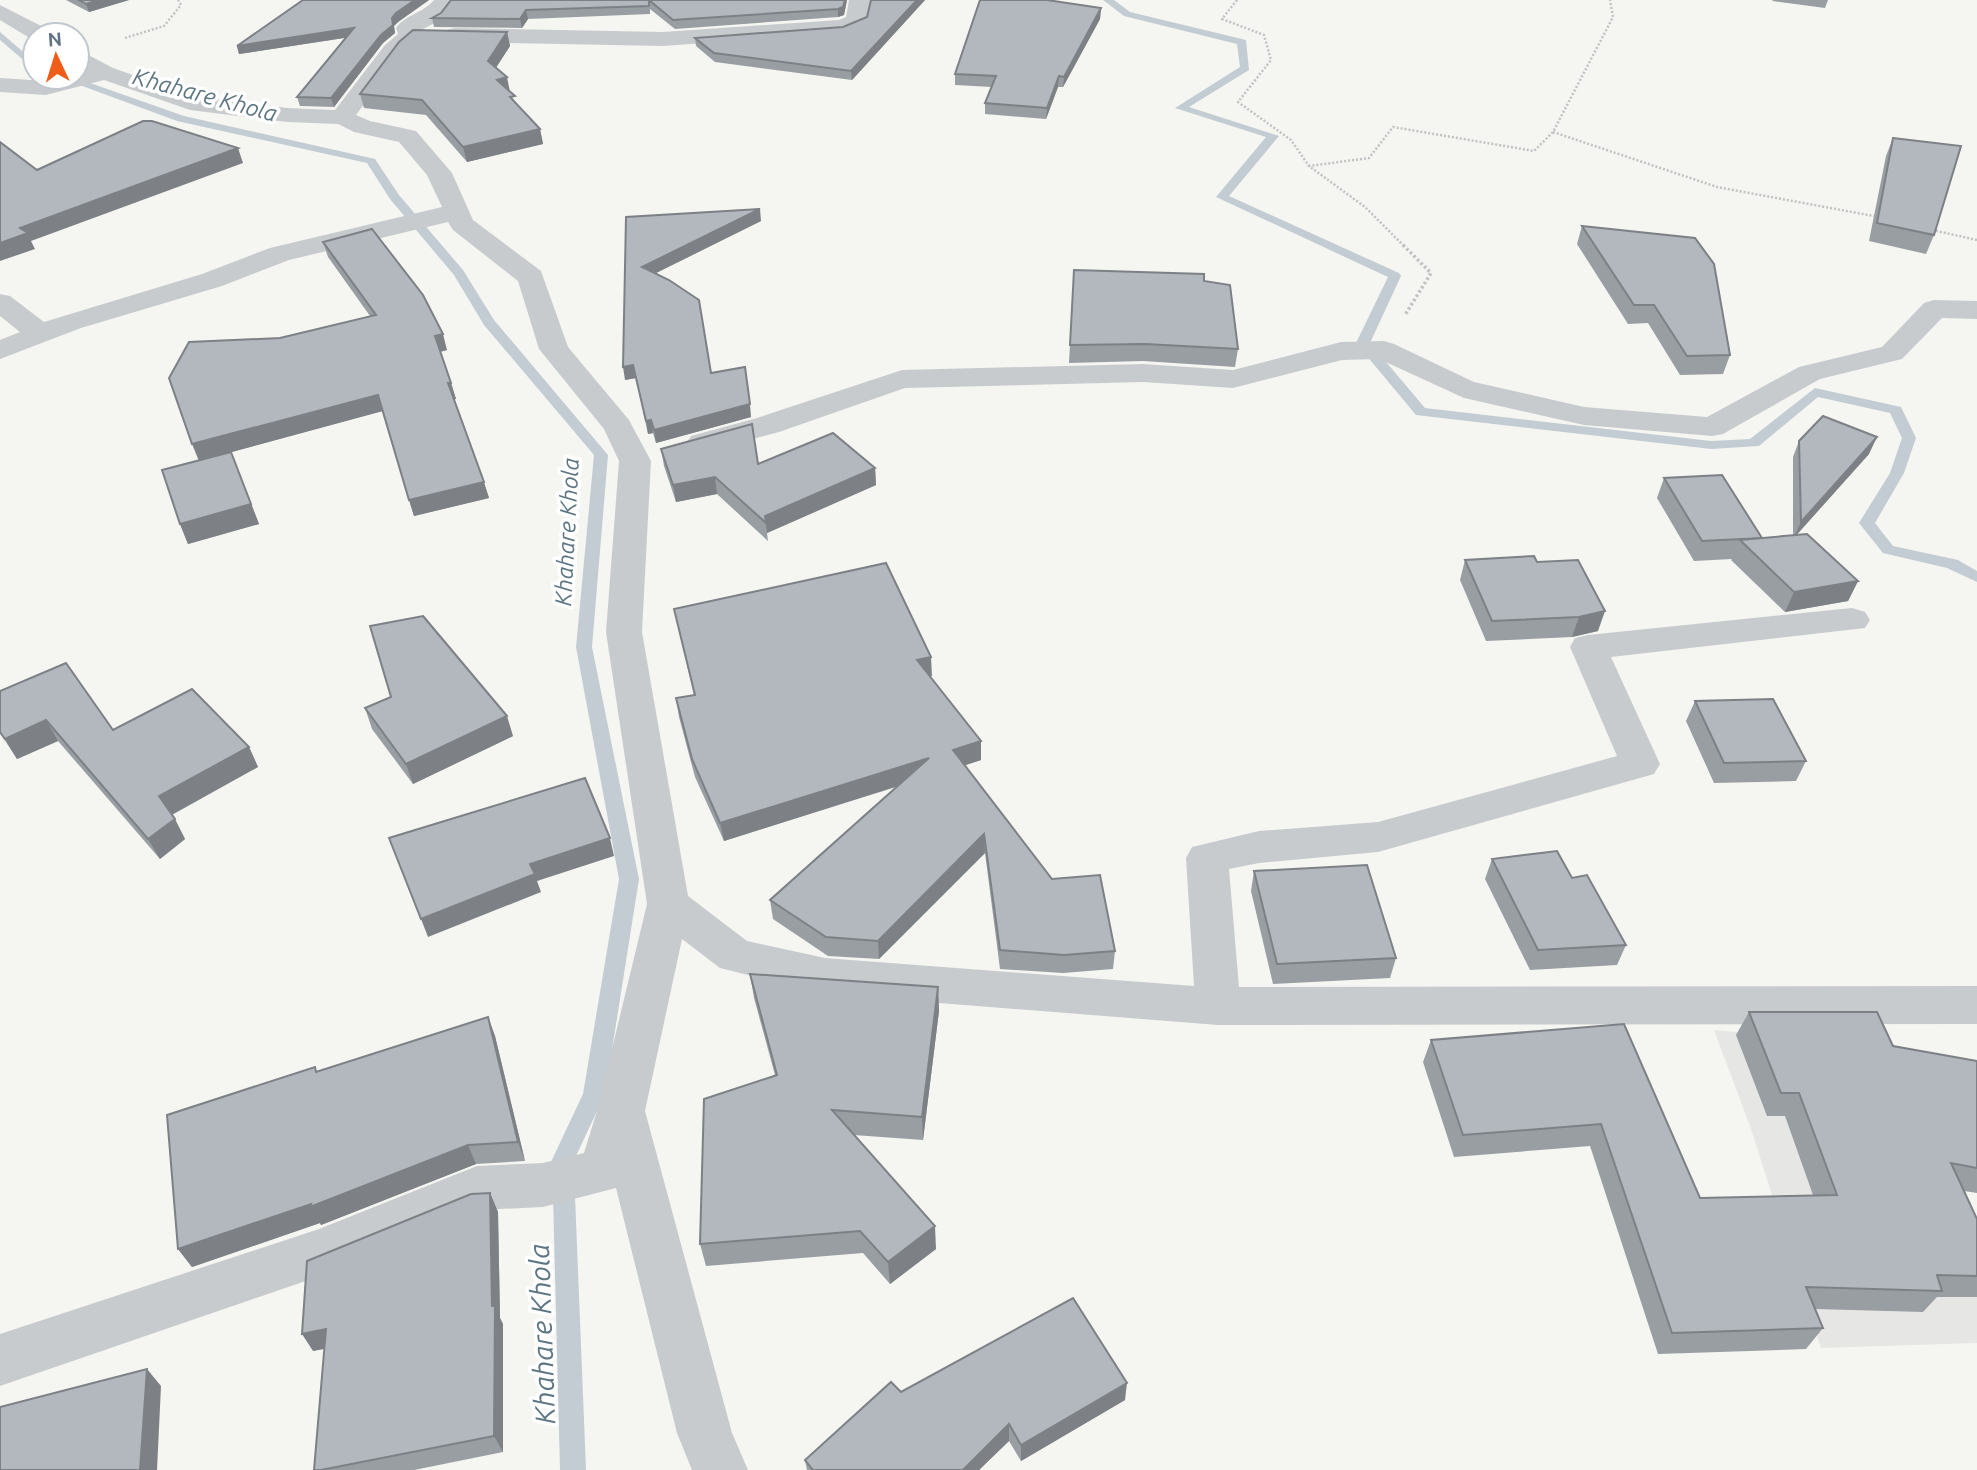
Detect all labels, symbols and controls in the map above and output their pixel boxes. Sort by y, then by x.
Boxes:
north arrow [21,21,91,91]
text: N [47,28,63,51]
water label: Khahare Khola [130,63,280,126]
water label: Khahare Khola [550,457,583,607]
water label: Khahare Khola [523,1243,560,1425]

